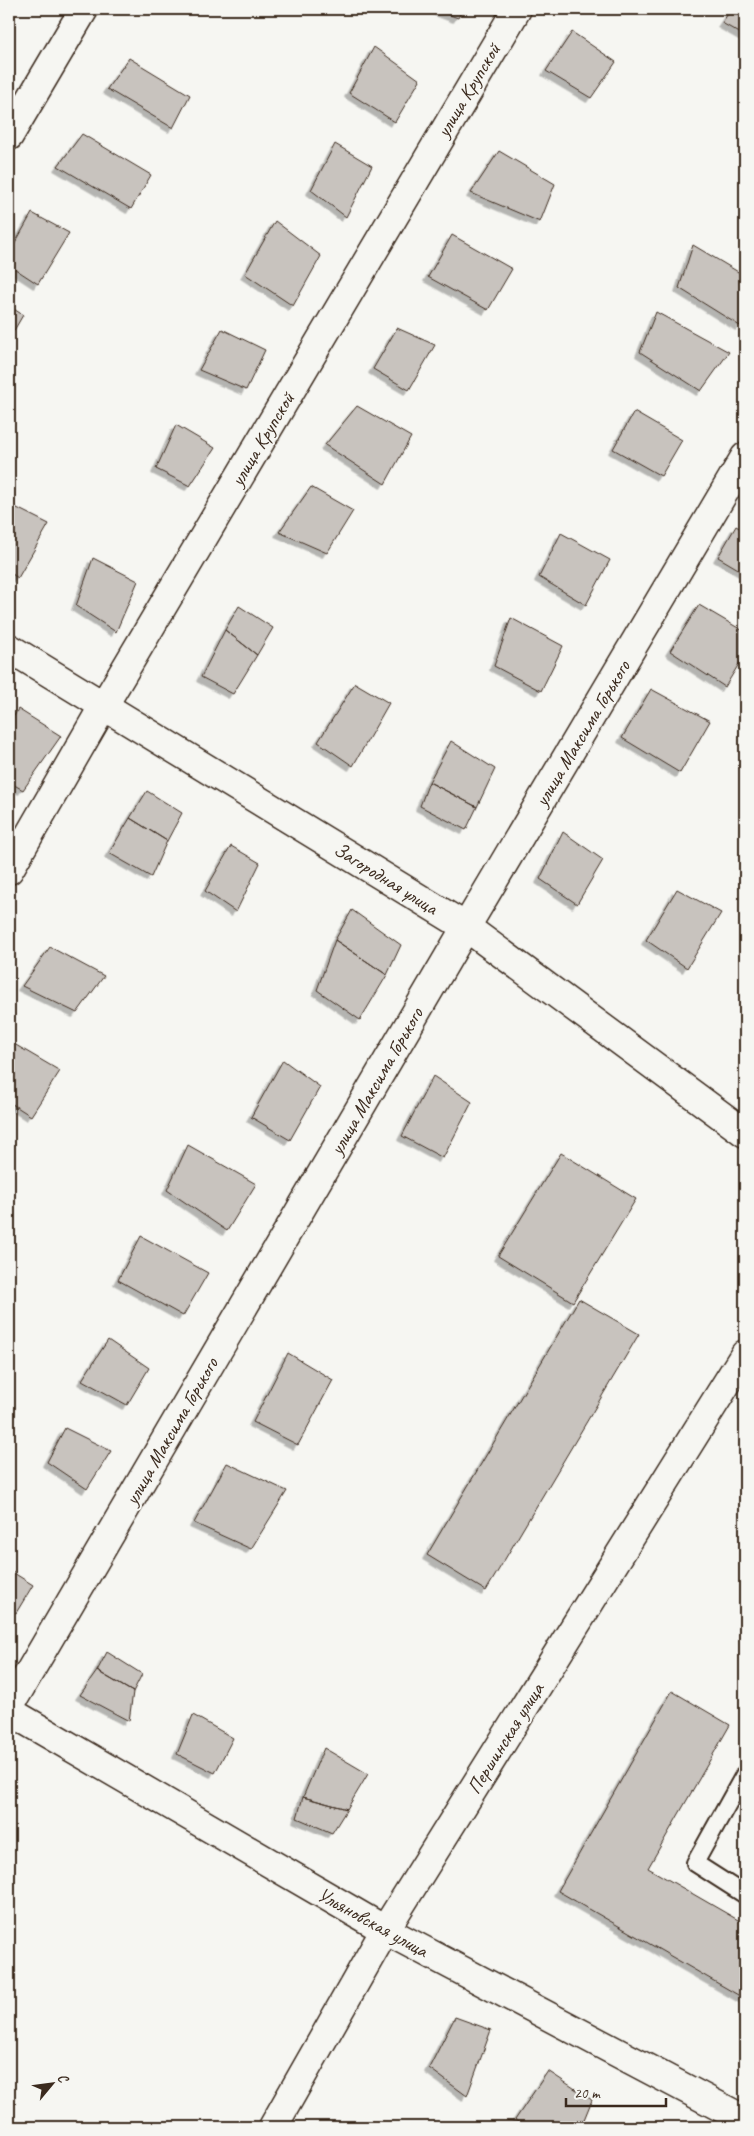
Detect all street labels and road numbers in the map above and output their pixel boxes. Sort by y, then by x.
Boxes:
street label: улица Крупской [430,37,507,143]
street label: улица Крупской [224,386,301,492]
street label: улица Максима Горького [529,655,636,812]
street label: Загородная улица [329,837,444,921]
street label: улица Максима Горького [324,1002,429,1160]
street label: улица Максима Горького [119,1352,224,1510]
street label: Першинская улица [461,1677,550,1798]
street label: Ульяновская улица [313,1882,434,1964]

